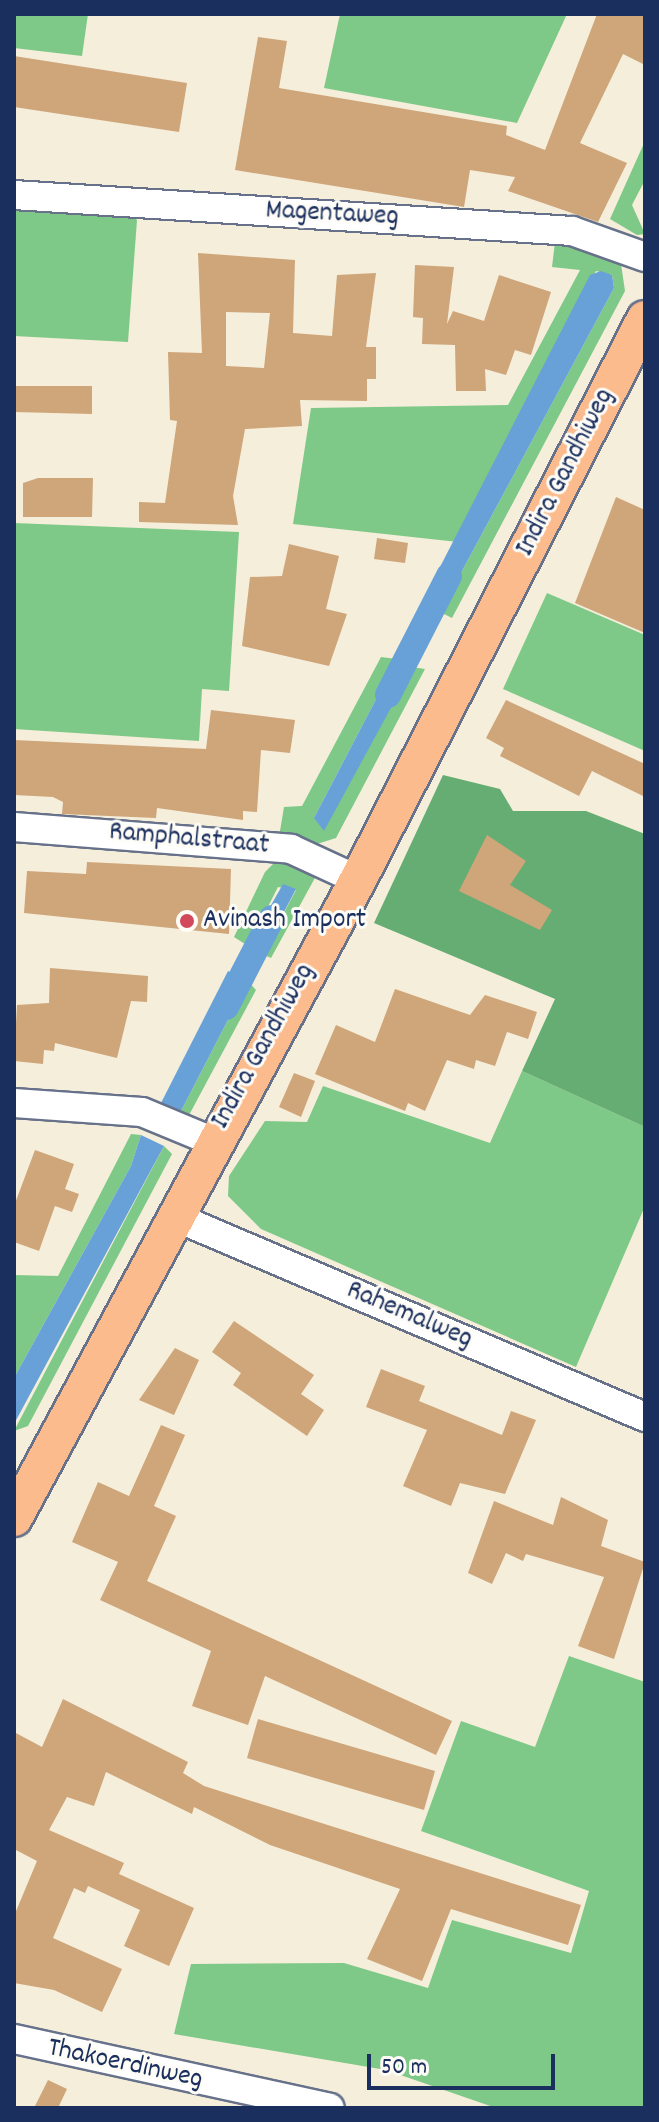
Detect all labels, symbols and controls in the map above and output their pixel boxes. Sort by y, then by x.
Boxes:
street label: Magentaweg [265,195,399,235]
street label: Indira Gandhiweg [509,384,623,562]
street label: Ramphalstraat [108,816,270,864]
place label: Avinash Import [203,904,366,938]
marker: Avinash Import [178,912,196,930]
street label: Indira Gandhiweg [205,959,323,1135]
street label: Rahemalweg [341,1274,477,1358]
street label: Thakoerdinweg [44,2032,206,2098]
scale bar [371,2038,559,2088]
text: 50 m [381,2051,427,2085]

